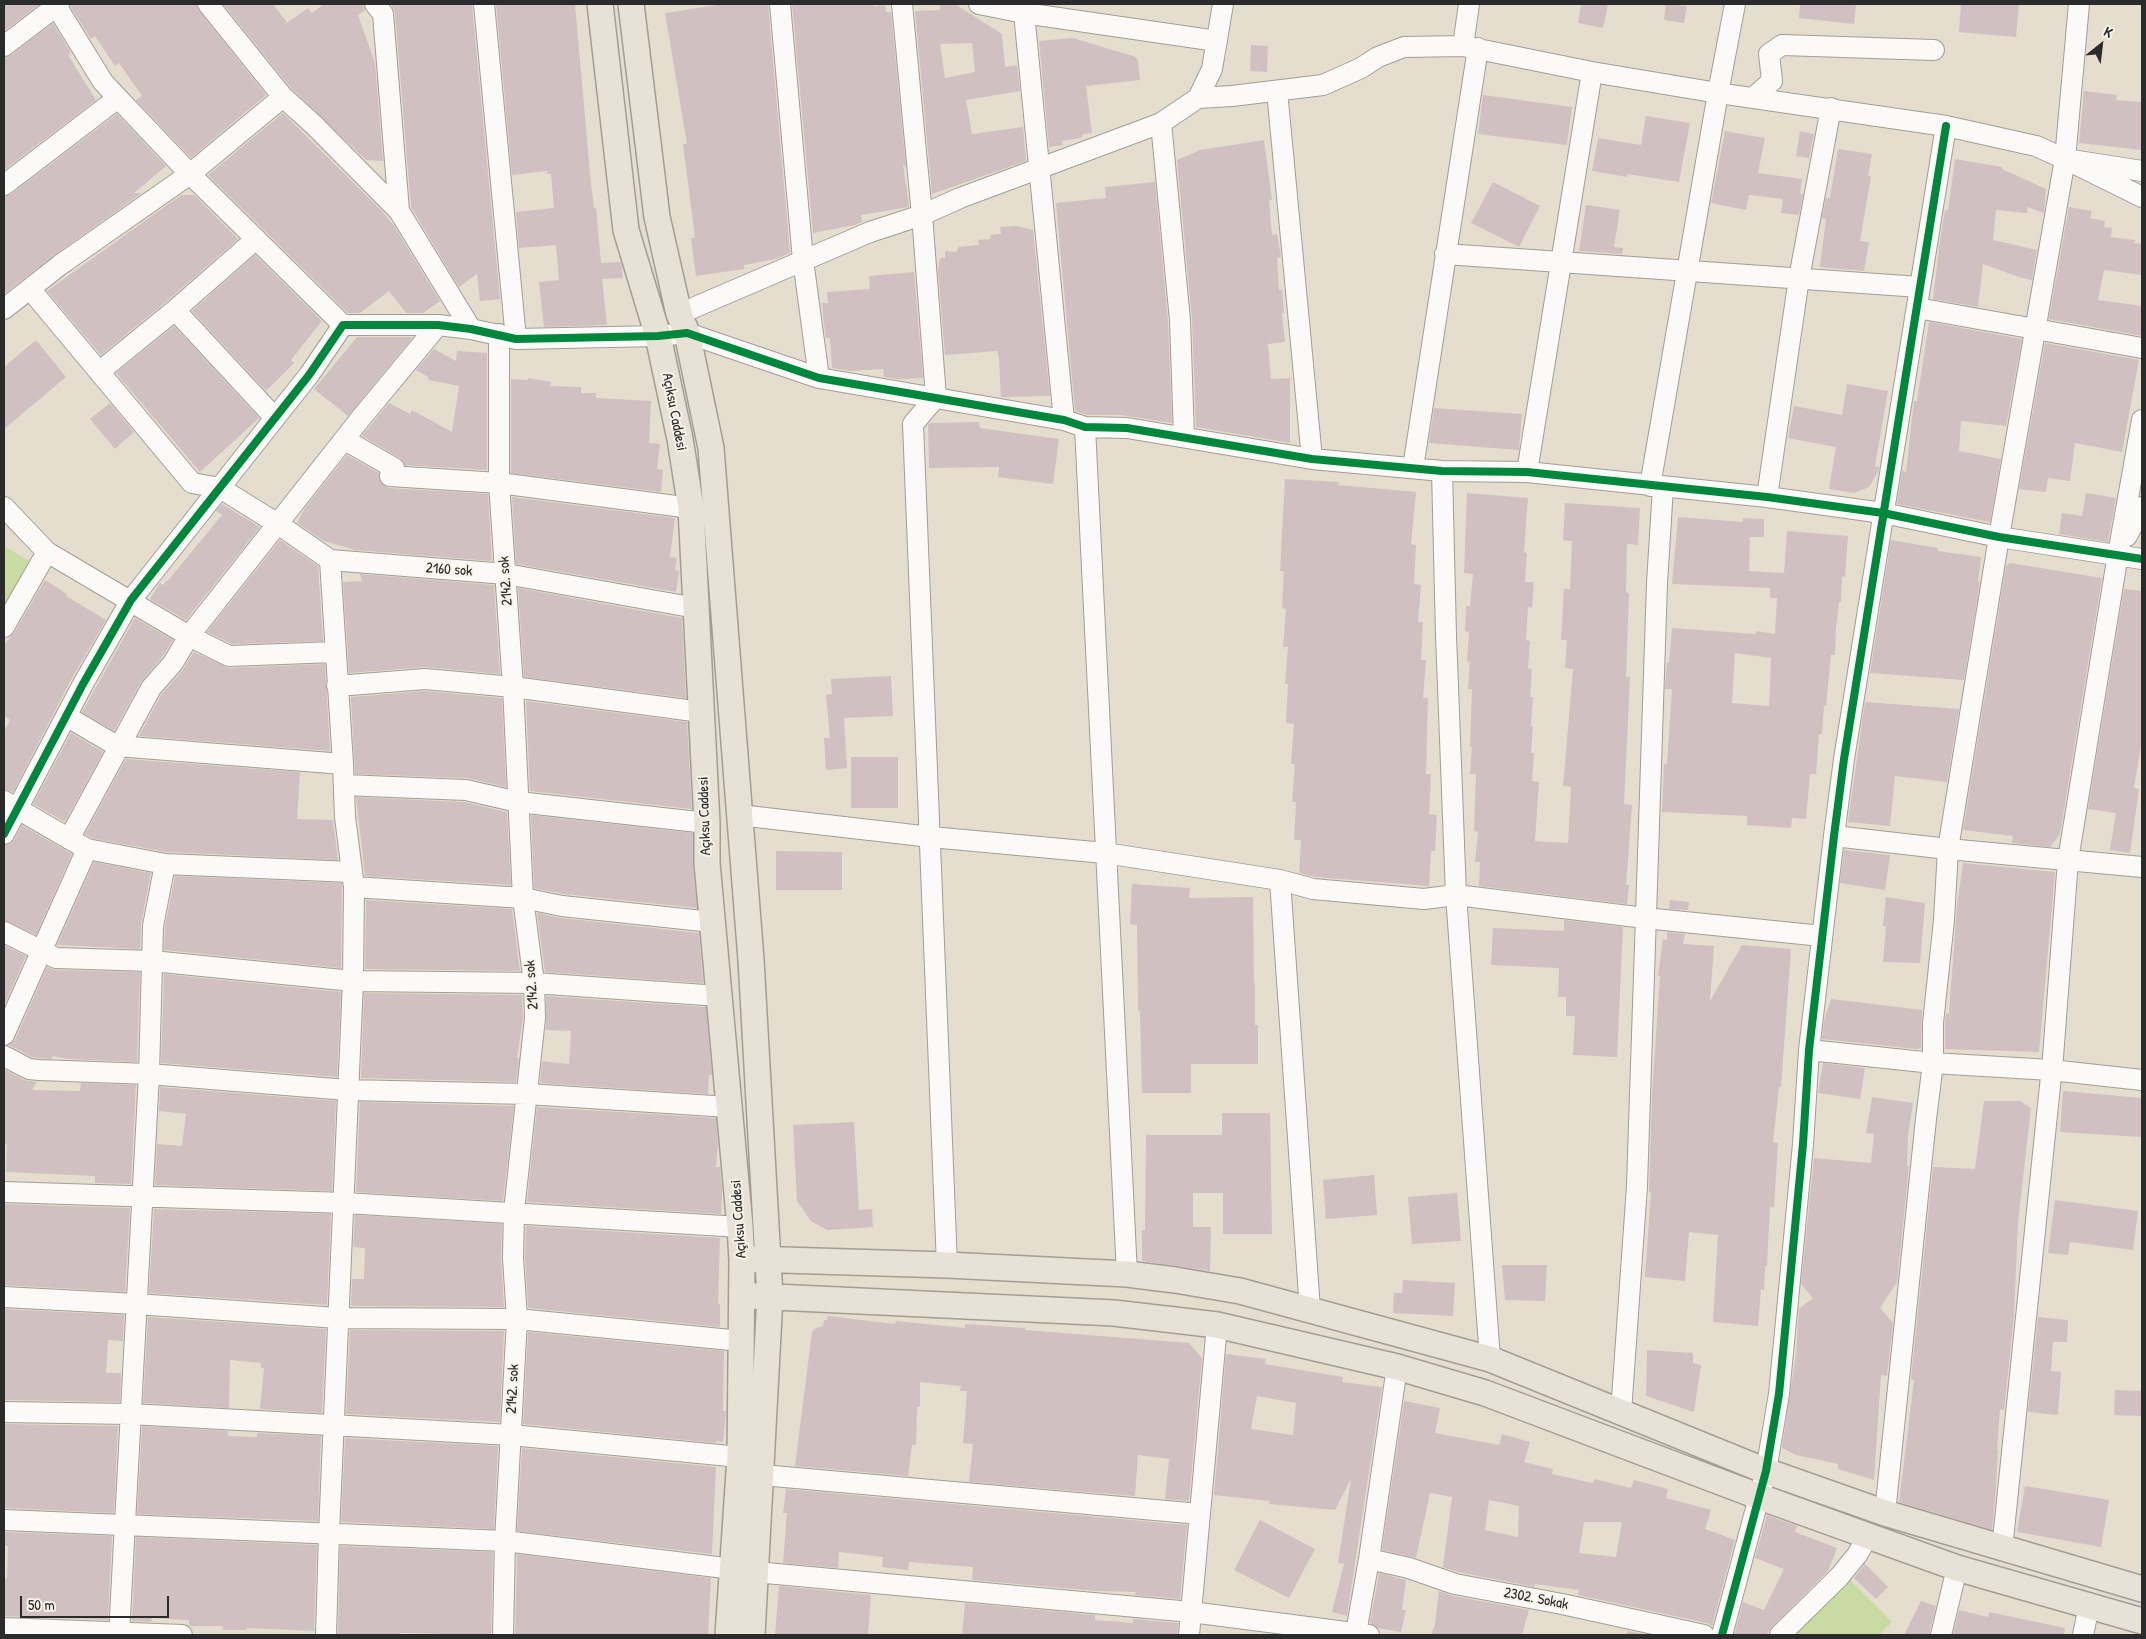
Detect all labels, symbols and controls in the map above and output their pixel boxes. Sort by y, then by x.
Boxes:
north arrow [2076,20,2126,70]
text: K [2101,21,2116,42]
street label: Açıksu Caddesi [658,372,690,452]
street label: 2142. sok [495,556,517,606]
street label: 2160 sok [425,559,473,581]
street label: Açıksu Caddesi [695,776,715,856]
street label: 2142. sok [521,960,543,1010]
street label: Açıksu Caddesi [727,1179,751,1259]
street label: 2142. sok [503,1364,523,1414]
street label: 2302. Sokak [1502,1584,1570,1614]
scale bar [22,1586,171,1618]
text: 50 m [28,1594,55,1615]

